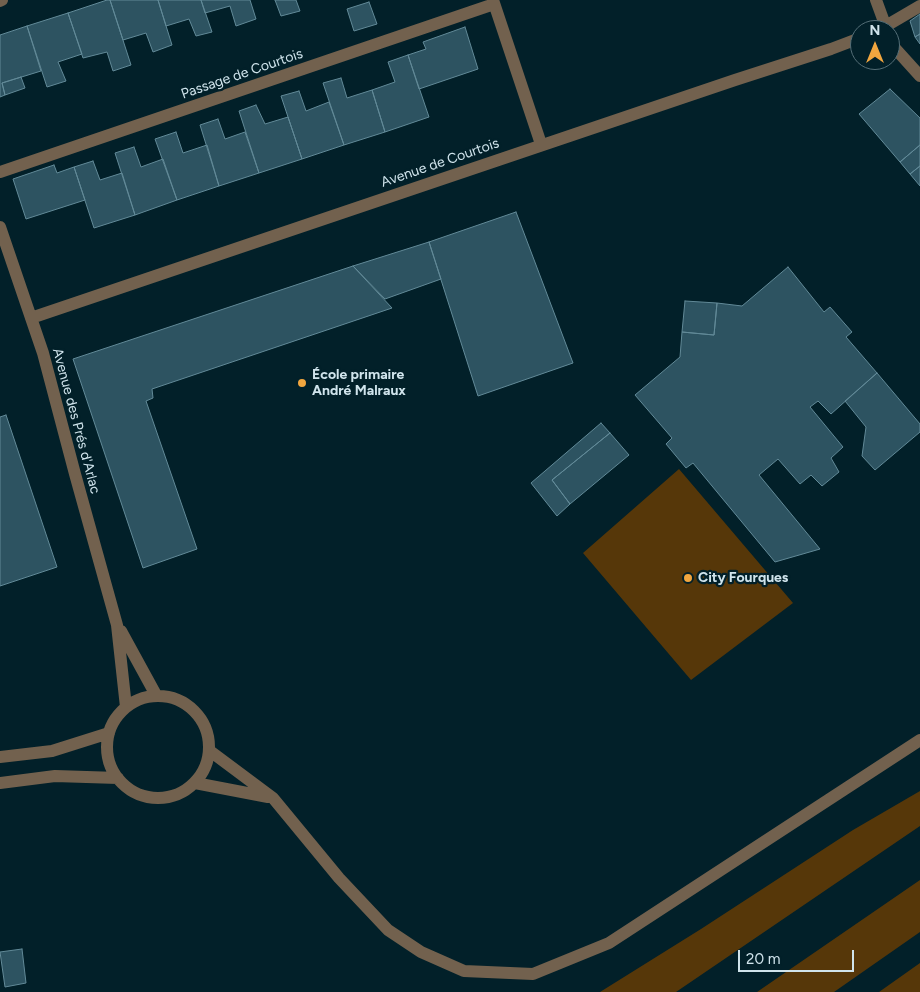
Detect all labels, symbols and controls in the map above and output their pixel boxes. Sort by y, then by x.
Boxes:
north arrow [850,20,900,70]
text: N [870,22,880,39]
street label: Passage de Courtois [179,45,305,103]
street label: Avenue de Courtois [379,135,501,191]
street label: Avenue des Prés d'Arlac [48,346,104,496]
place label: École primaire André Malraux [312,367,406,400]
marker: École primaire André Malraux [296,377,308,389]
place label: City Fourques [698,570,788,586]
marker: City Fourques [682,572,694,584]
scale bar [740,940,856,972]
text: 20 m [746,950,780,968]

